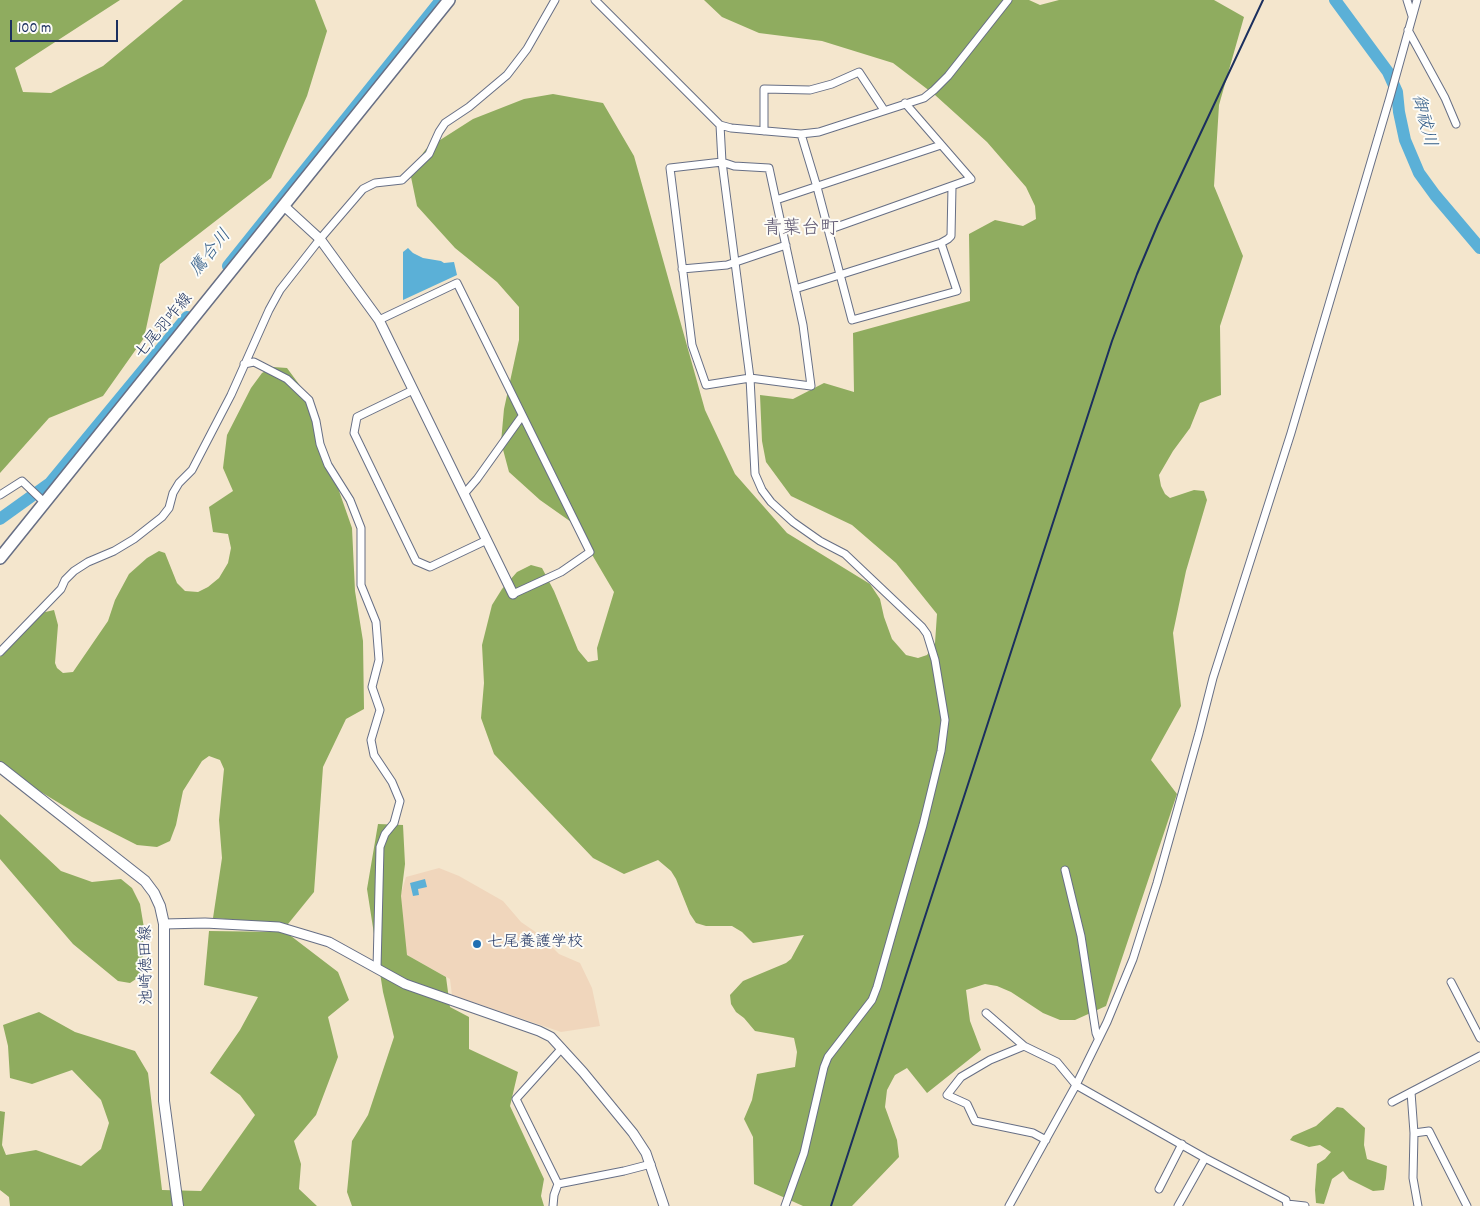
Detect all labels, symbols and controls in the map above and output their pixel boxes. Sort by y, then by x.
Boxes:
scale bar [12,10,120,42]
text: 100 m [18,18,51,40]
water label: 御祓川 [1405,92,1439,150]
district label: 青葉台町 [763,219,839,241]
water label: 鷹合川 [187,226,237,282]
street label: 七尾羽咋線 [132,290,198,364]
street label: 池崎徳田線 [138,925,158,1005]
place label: 七尾養護学校 [487,934,583,954]
marker: 七尾養護学校 [471,938,483,950]

